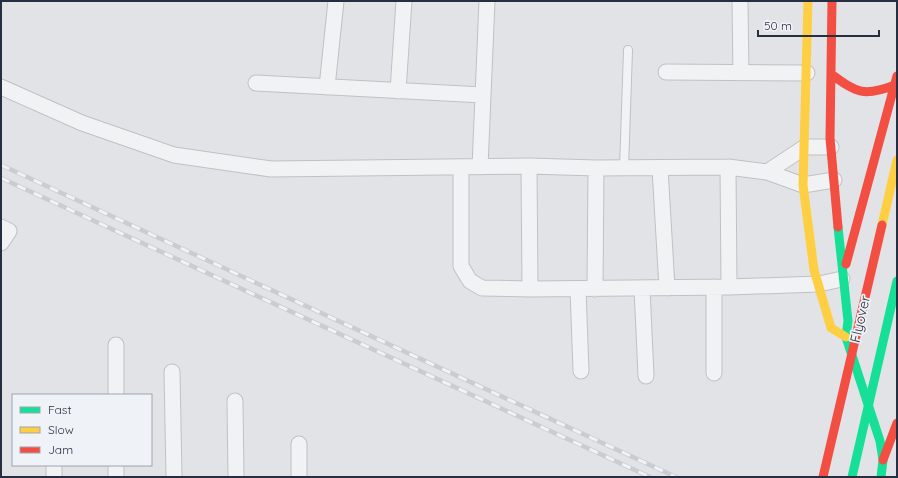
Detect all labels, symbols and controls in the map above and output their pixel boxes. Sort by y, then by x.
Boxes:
scale bar [758,12,879,38]
text: 50 m [764,18,792,33]
street label: Flyover [846,293,874,344]
legend [12,394,152,466]
text: Fast [48,402,72,417]
text: Slow [48,422,74,437]
text: Jam [48,442,73,457]

